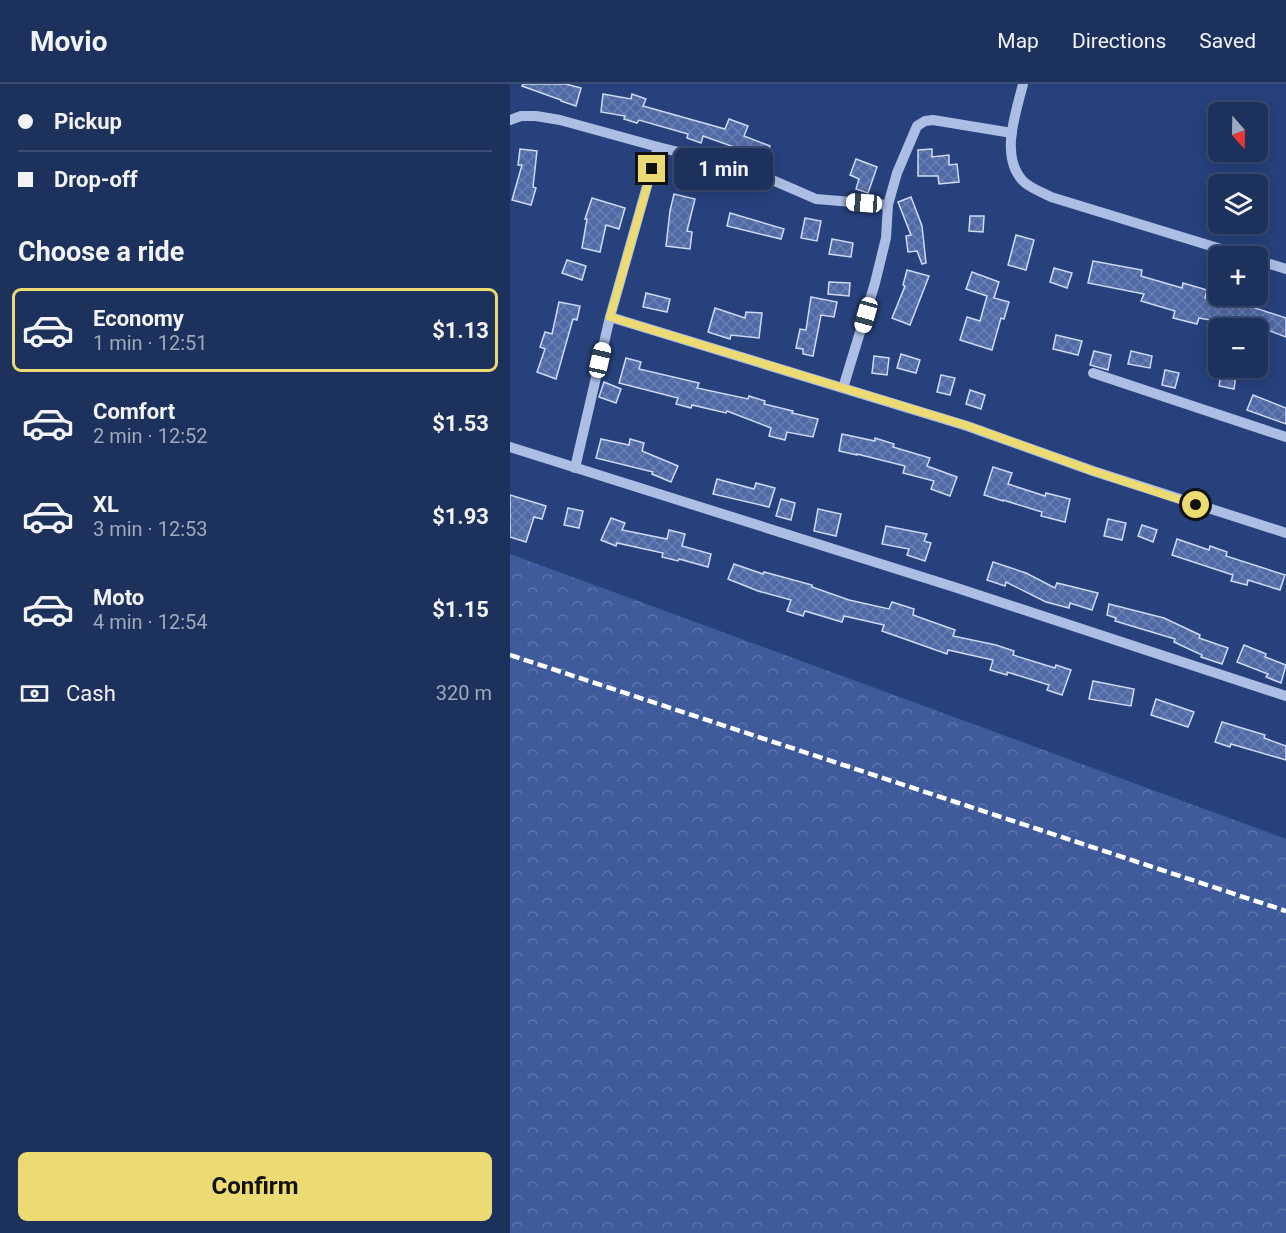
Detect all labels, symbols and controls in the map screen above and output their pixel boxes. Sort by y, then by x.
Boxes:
text: Movio [30,25,108,58]
text: Map [997,29,1039,53]
text: Directions [1072,29,1166,53]
text: Saved [1199,29,1256,53]
north arrow [1208,102,1268,162]
map controls [1208,102,1268,378]
text: Pickup [54,109,122,134]
callout: 1 min [673,148,772,190]
route end [638,155,665,182]
text: 1 min [698,157,749,181]
text: Drop-off [54,167,138,192]
button: layers [1208,174,1268,234]
car [845,193,883,213]
text: Choose a ride [18,236,184,268]
button: + [1208,246,1268,306]
car [852,295,880,335]
icon: car [21,303,75,357]
text: Economy [93,306,184,331]
text: $1.13 [432,318,489,343]
button: − [1208,318,1268,378]
text: 1 min · 12:51 [93,331,208,355]
car [587,340,613,380]
icon: car [21,396,75,450]
text: Comfort [93,399,175,424]
text: $1.53 [432,411,489,436]
text: 2 min · 12:52 [93,424,208,448]
icon: car [21,489,75,543]
route start [1182,491,1209,518]
text: XL [93,492,119,517]
text: $1.93 [432,504,489,529]
text: 3 min · 12:53 [93,517,208,541]
icon: car [21,582,75,636]
text: Moto [93,585,144,610]
text: $1.15 [432,597,489,622]
text: 4 min · 12:54 [93,610,208,634]
icon: cash [18,677,51,710]
text: Cash [66,681,116,706]
text: 320 m [436,681,492,705]
button: Confirm [18,1152,492,1221]

